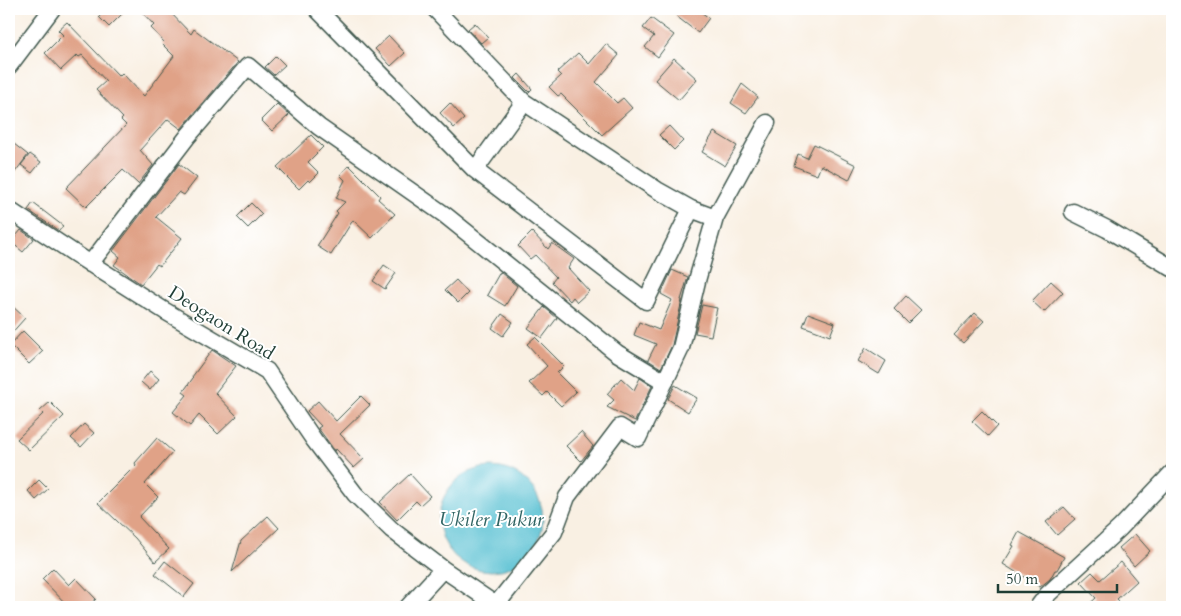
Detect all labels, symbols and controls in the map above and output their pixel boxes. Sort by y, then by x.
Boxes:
street label: Deogaon Road [163,280,280,366]
water label: Ukiler Pukur [438,506,545,533]
scale bar [998,561,1117,593]
text: 50 m [1006,569,1038,589]

